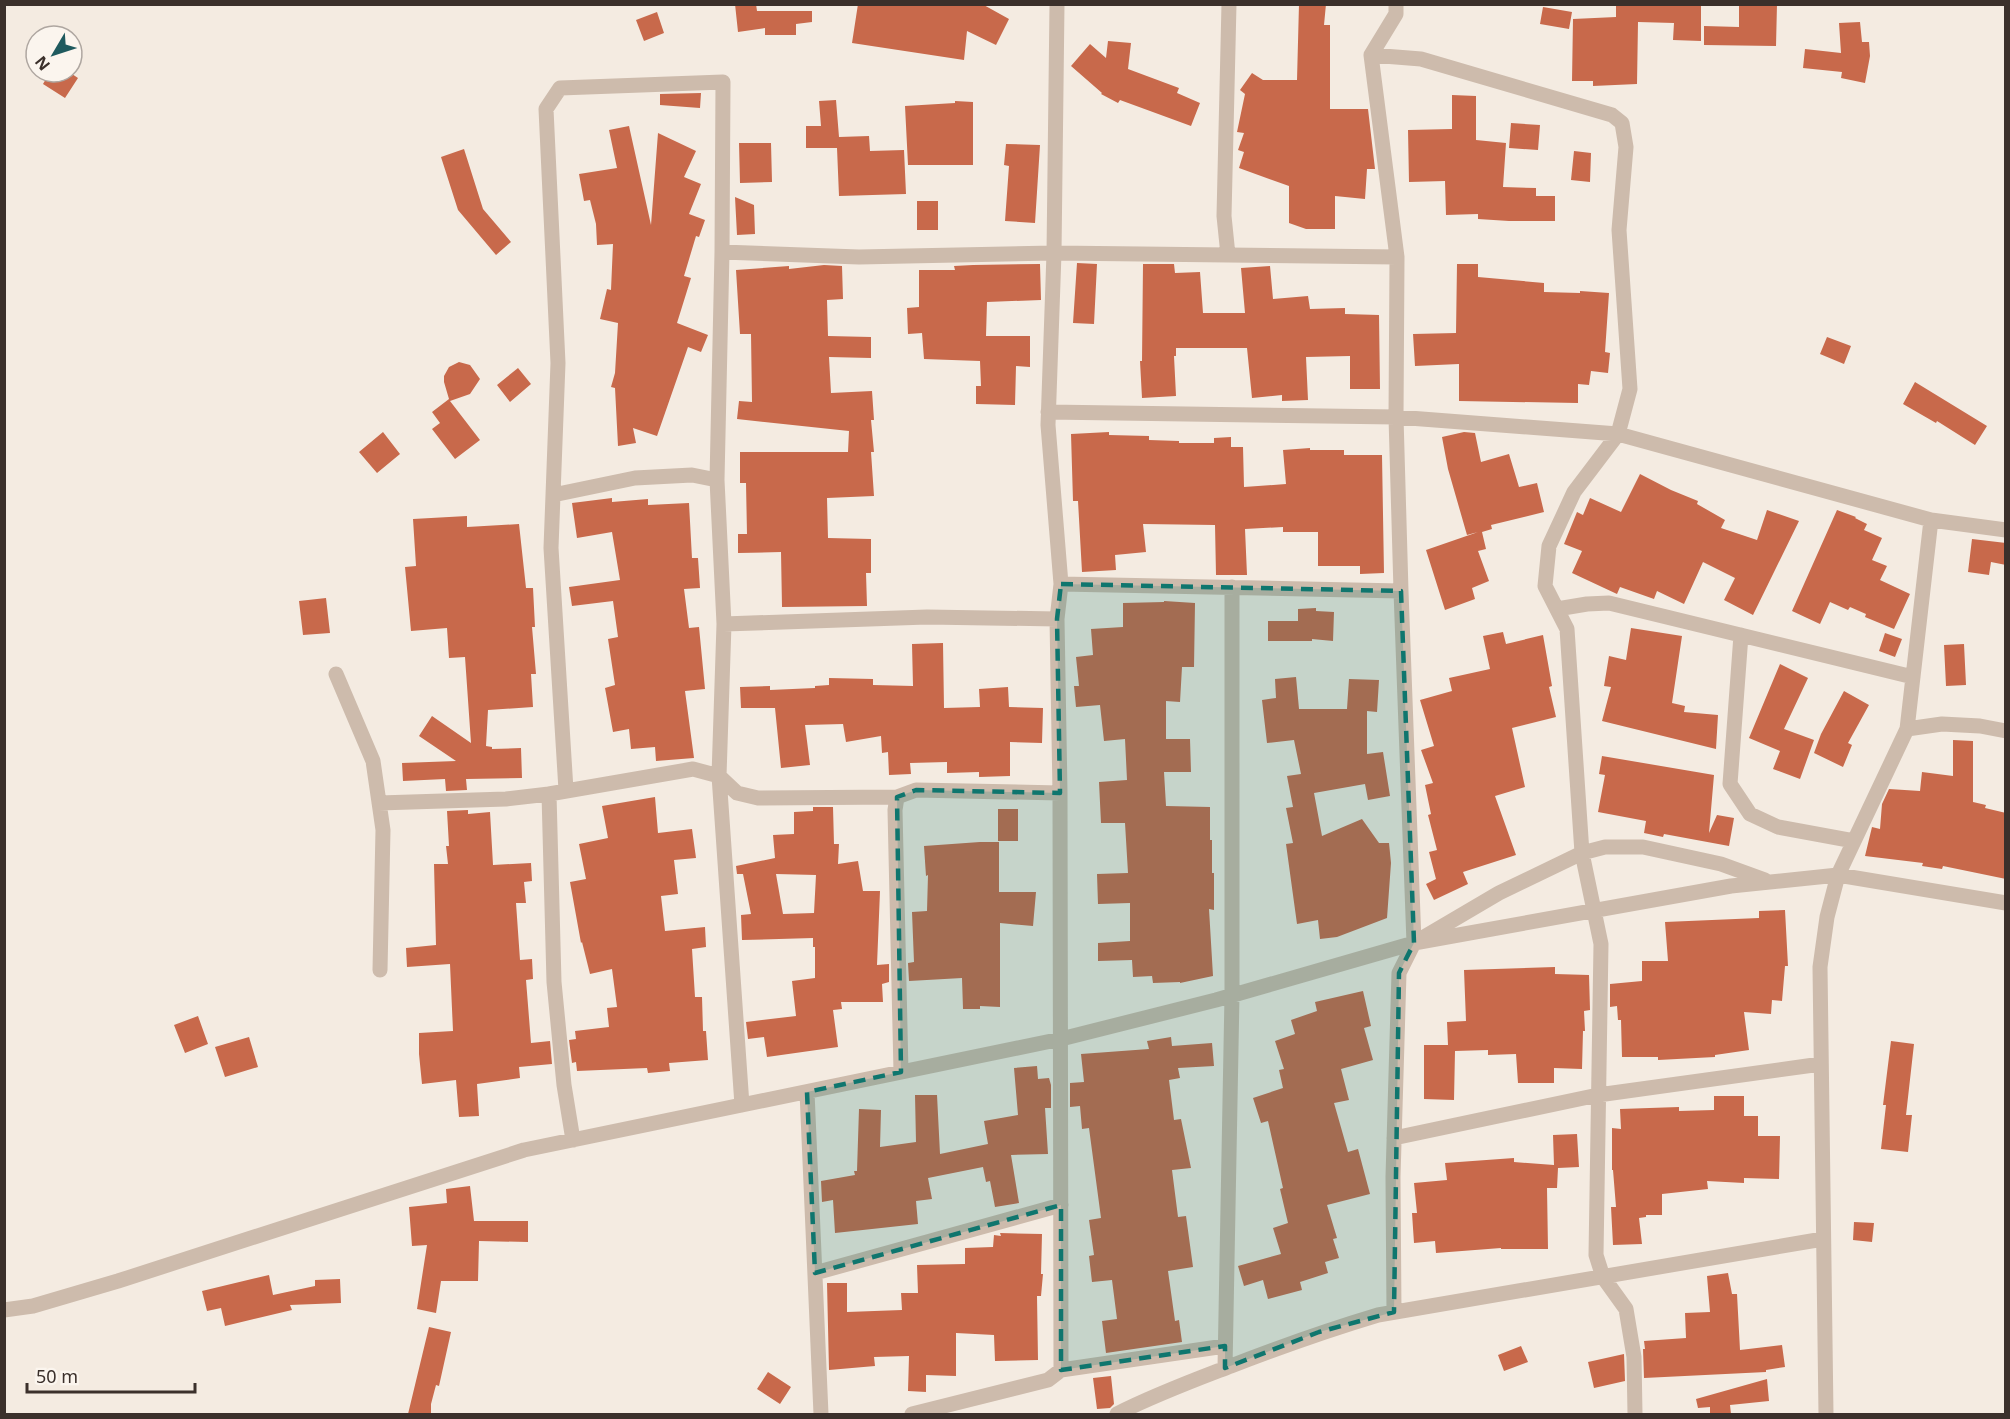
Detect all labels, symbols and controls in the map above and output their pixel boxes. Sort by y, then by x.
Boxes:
north arrow [24,24,84,84]
text: N [30,51,55,75]
scale bar [27,1356,195,1394]
text: 50 m [36,1364,78,1388]

